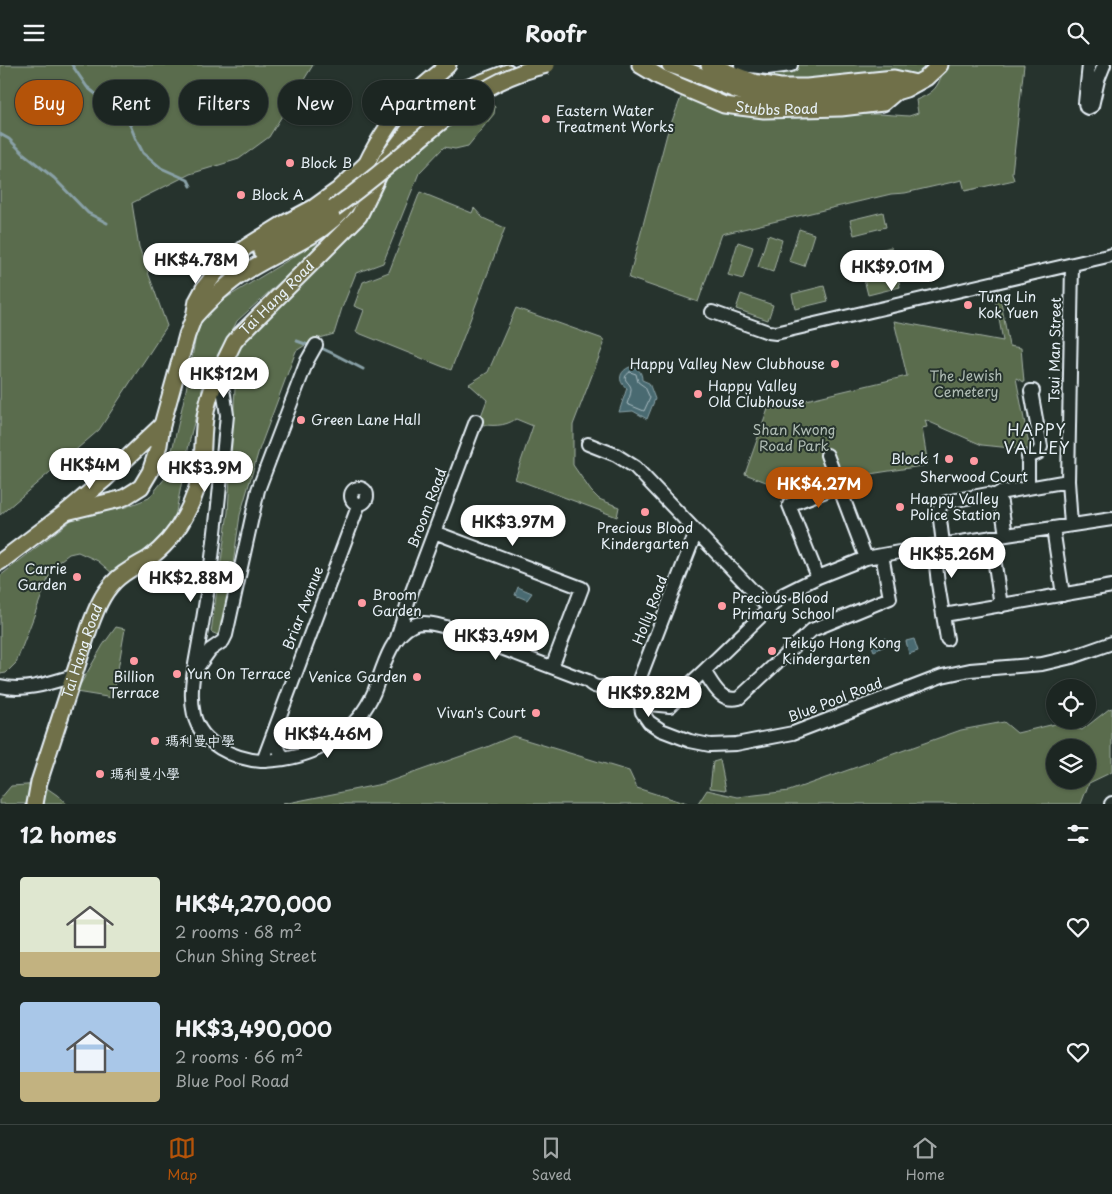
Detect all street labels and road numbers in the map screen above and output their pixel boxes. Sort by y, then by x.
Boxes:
street label: Stubbs Road [734,95,818,120]
street label: Tai Hang Road [234,255,319,340]
street label: Tsui Man Street [1043,297,1066,403]
street label: Broom Road [402,465,451,551]
street label: Briar Avenue [277,563,328,653]
street label: Holly Road [627,572,672,647]
street label: Tai Hang Road [56,600,108,701]
street label: Blue Pool Road [784,672,885,727]

